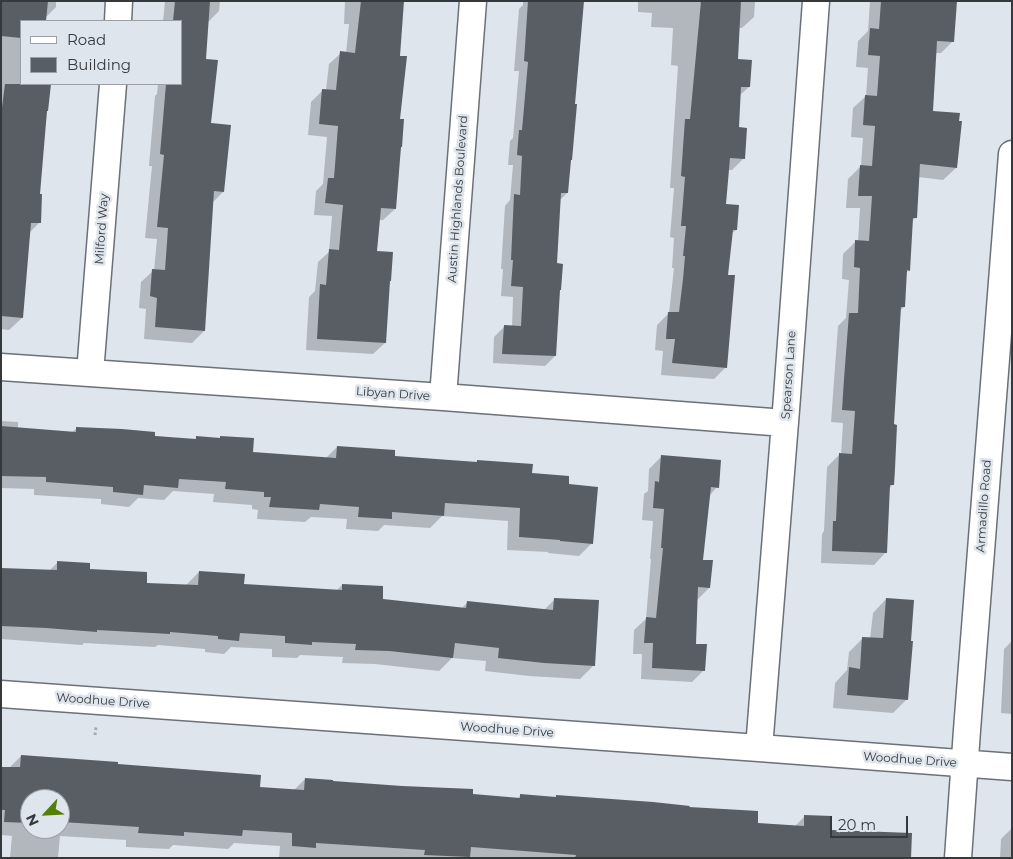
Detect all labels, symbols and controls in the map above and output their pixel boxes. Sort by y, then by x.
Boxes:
legend [20,20,182,85]
text: Road [67,30,106,49]
text: Building [67,55,131,74]
street label: Austin Highlands Boulevard [445,115,471,283]
street label: Milford Way [92,193,112,265]
street label: Spearson Lane [779,330,799,420]
street label: Libyan Drive [355,384,431,404]
street label: Armadillo Road [974,459,994,553]
street label: Woodhue Drive [56,691,150,711]
street label: Woodhue Drive [460,720,554,740]
street label: Woodhue Drive [863,750,957,770]
north arrow [20,789,70,839]
scale bar [833,806,910,838]
text: N [22,811,43,829]
text: 20 m [838,815,876,834]

